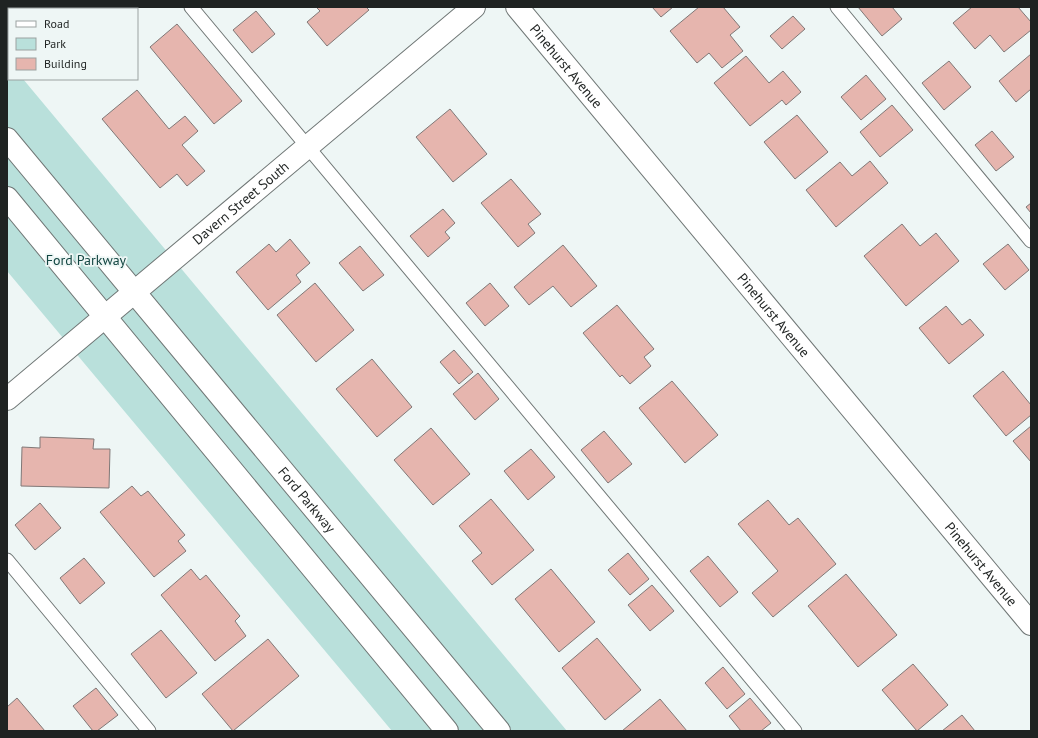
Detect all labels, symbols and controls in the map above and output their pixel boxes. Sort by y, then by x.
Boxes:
legend [8,8,138,80]
text: Road [44,16,69,31]
street label: Pinehurst Avenue [526,20,607,112]
text: Park [44,36,66,51]
text: Building [44,56,87,71]
street label: Davern Street South [189,157,293,249]
park label: Ford Parkway [46,251,127,269]
street label: Pinehurst Avenue [733,269,814,361]
street label: Ford Parkway [274,463,340,537]
street label: Pinehurst Avenue [941,518,1021,610]

